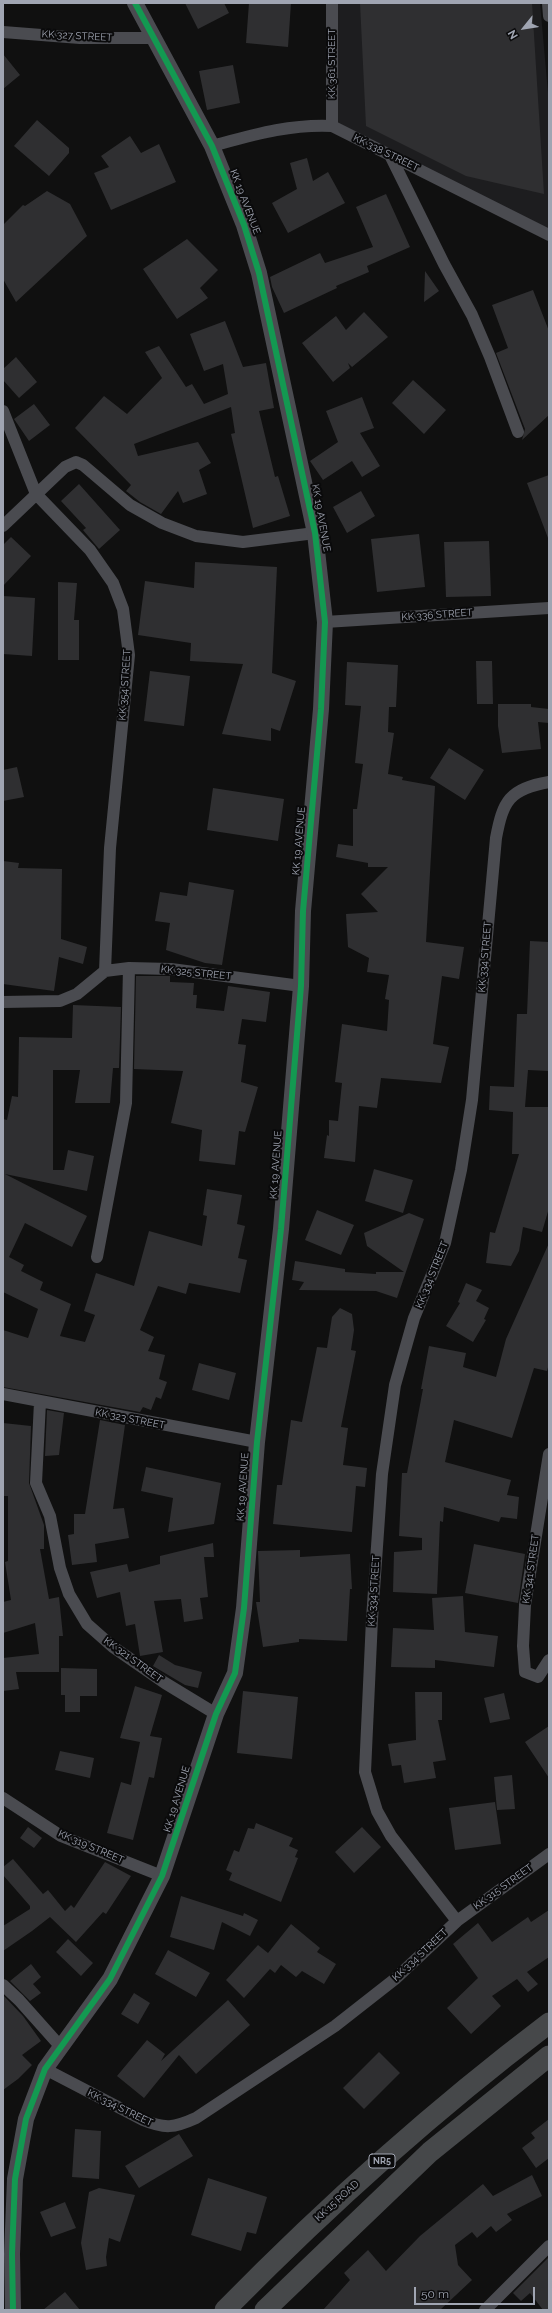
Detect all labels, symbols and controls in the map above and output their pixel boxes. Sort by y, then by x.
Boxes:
north arrow [504,8,544,48]
text: N [505,27,521,41]
street label: KK 327 STREET [41,28,113,44]
street label: KK 361 STREET [326,29,338,99]
street label: KK 338 STREET [351,132,421,174]
street label: KK 19 AVENUE [227,168,263,236]
street label: KK 19 AVENUE [309,483,333,553]
street label: KK 336 STREET [401,607,473,623]
street label: KK 354 STREET [117,649,133,721]
street label: KK 19 AVENUE [290,806,308,876]
street label: KK 334 STREET [476,921,494,993]
street label: KK 325 STREET [160,963,232,983]
street label: KK 19 AVENUE [268,1130,284,1200]
street label: KK 334 STREET [413,1240,451,1310]
street label: KK 323 STREET [94,1406,166,1432]
street label: KK 19 AVENUE [235,1452,251,1522]
street label: KK 341 STREET [520,1534,542,1604]
street label: KK 334 STREET [366,1555,382,1627]
street label: KK 321 STREET [101,1635,165,1685]
street label: KK 19 AVENUE [161,1764,193,1834]
street label: KK 319 STREET [56,1828,126,1866]
street label: KK 315 STREET [471,1862,535,1912]
street label: KK 334 STREET [390,1926,450,1984]
street label: KK 334 STREET [85,2087,155,2129]
road number: NR5 [369,2154,395,2168]
street label: KK 15 ROAD [312,2178,362,2224]
scale bar [416,2279,537,2305]
text: 50 m [421,2287,449,2301]

